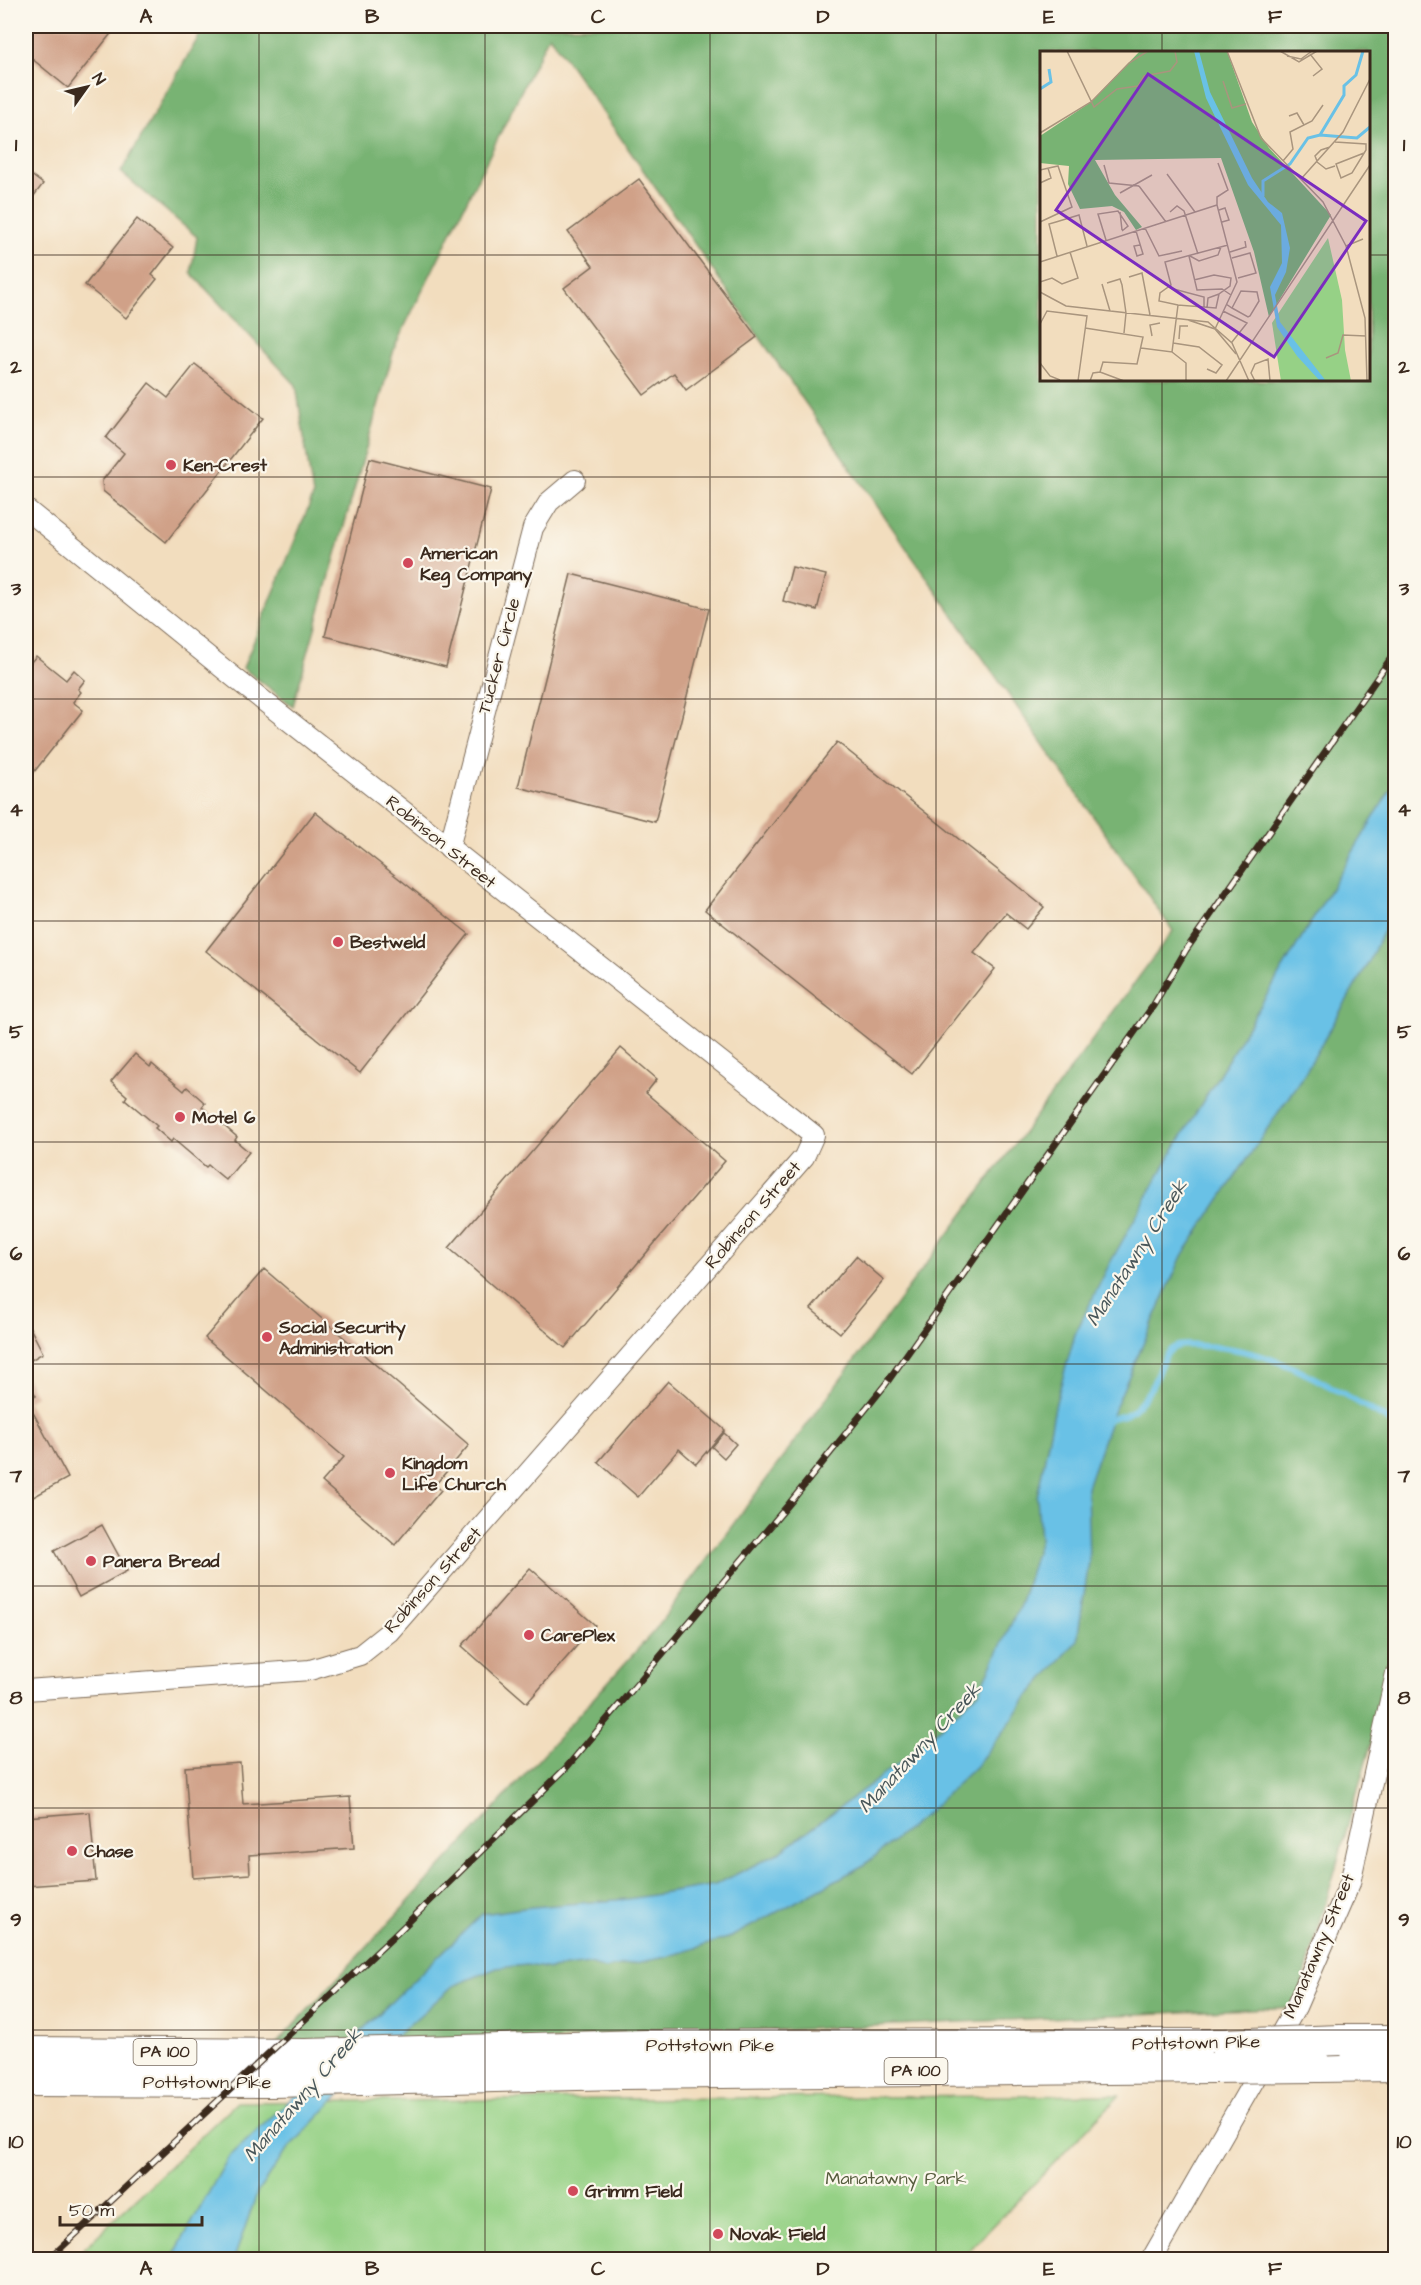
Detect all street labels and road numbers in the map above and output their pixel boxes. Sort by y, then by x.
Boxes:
street label: Tucker Circle [472,595,527,717]
street label: Robinson Street [380,790,502,895]
street label: Robinson Street [699,1155,807,1274]
street label: Robinson Street [378,1521,488,1639]
street label: Manatawny Street [1277,1869,1362,2023]
street label: Pottstown Pike [1132,2029,1261,2057]
street label: Pottstown Pike [646,2033,774,2058]
road number: PA 100 [134,2039,196,2065]
road number: PA 100 [884,2058,948,2084]
street label: Pottstown Pike [143,2070,271,2095]

